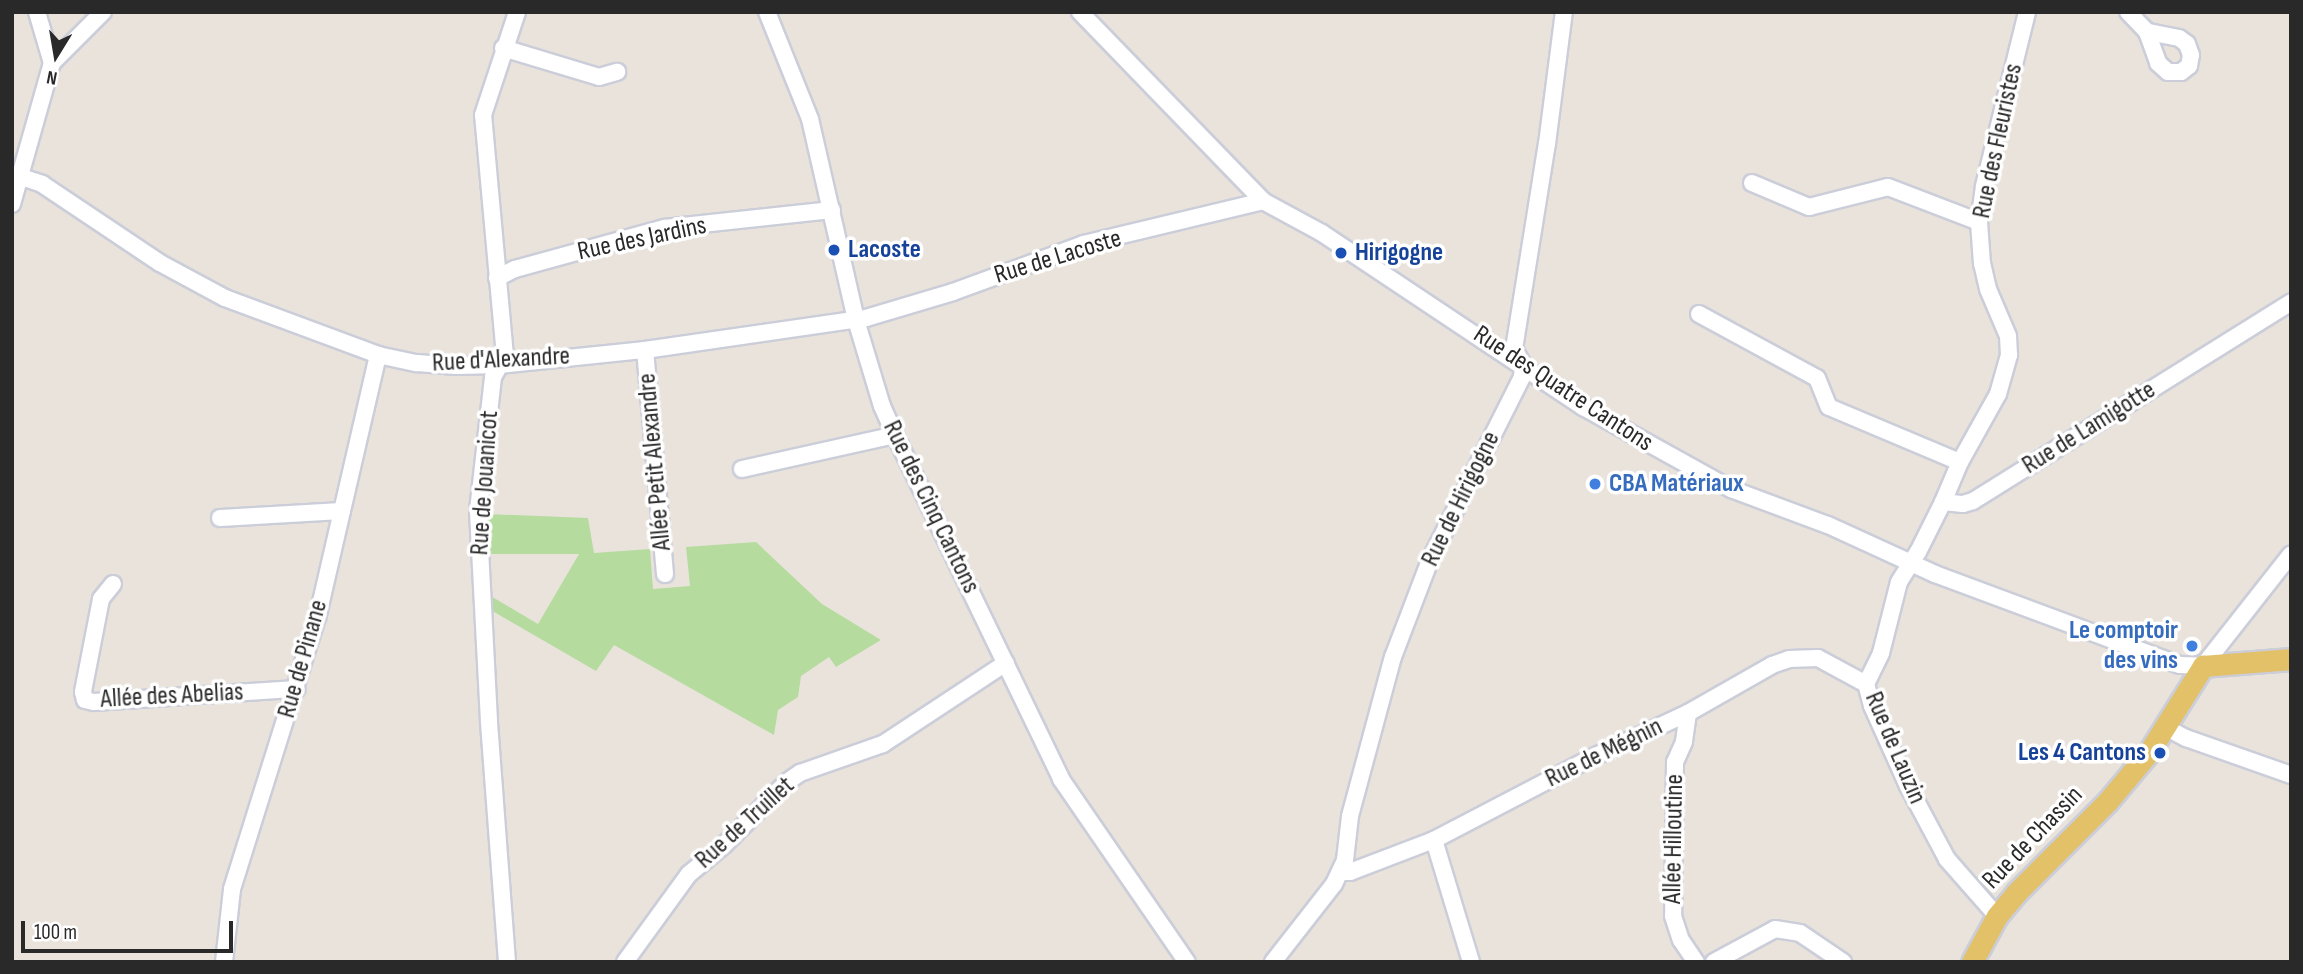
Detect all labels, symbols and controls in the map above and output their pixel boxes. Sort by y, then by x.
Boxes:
north arrow [21,21,91,91]
street label: Rue des Fleuristes [1966,61,2030,221]
text: N [45,65,59,89]
street label: Rue des Jardins [575,210,709,268]
street label: Rue de Lacoste [991,223,1125,291]
place label: Lacoste [848,234,921,266]
place label: Hirigogne [1355,237,1443,269]
marker: Lacoste [826,242,842,258]
marker: Hirigogne [1333,245,1349,261]
street label: Rue des Quatre Cantons [1467,319,1659,459]
street label: Rue d'Alexandre [431,341,571,379]
street label: Allée Petit Alexandre [632,372,678,552]
street label: Rue de Lamigotte [2017,375,2161,481]
street label: Rue de Jouanicot [464,410,506,556]
street label: Rue des Cinq Cantons [876,416,986,598]
street label: Rue de Hirigogne [1415,426,1507,572]
place label: CBA Matériaux [1609,468,1744,500]
marker: CBA Matériaux [1587,476,1603,492]
street label: Rue de Pinane [271,596,335,722]
place label: Le comptoir des vins [2069,615,2178,676]
marker: Le comptoir des vins [2184,638,2200,654]
street label: Allée des Abelias [100,677,244,715]
street label: Rue de Lauzin [1857,687,1933,809]
street label: Rue de Mégnin [1540,711,1668,795]
place label: Les 4 Cantons [2018,737,2146,769]
marker: Les 4 Cantons [2152,745,2168,761]
street label: Rue de Truillet [689,770,801,876]
street label: Allée Hilloutine [1657,774,1691,904]
street label: Rue de Chassin [1976,780,2090,896]
scale bar [24,908,236,952]
text: 100 m [34,920,77,945]

